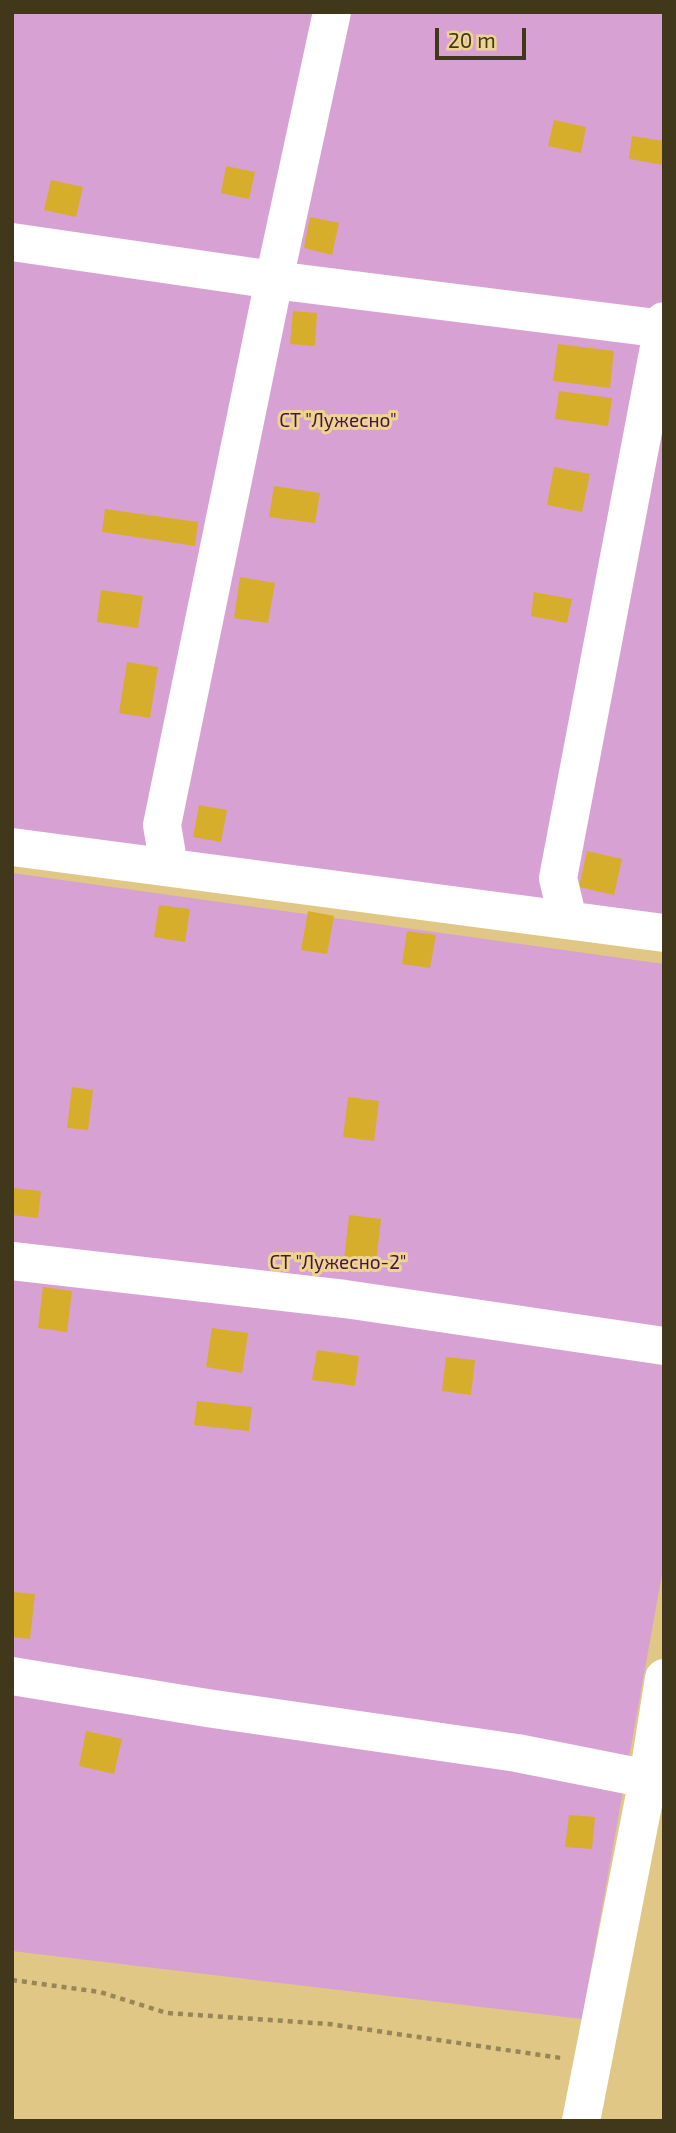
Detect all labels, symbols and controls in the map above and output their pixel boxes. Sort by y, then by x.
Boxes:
scale bar [438,14,529,58]
text: 20 m [448,27,496,52]
park label: СТ "Лужесно" [279,410,397,432]
park label: СТ "Лужесно-2" [269,1252,407,1274]

